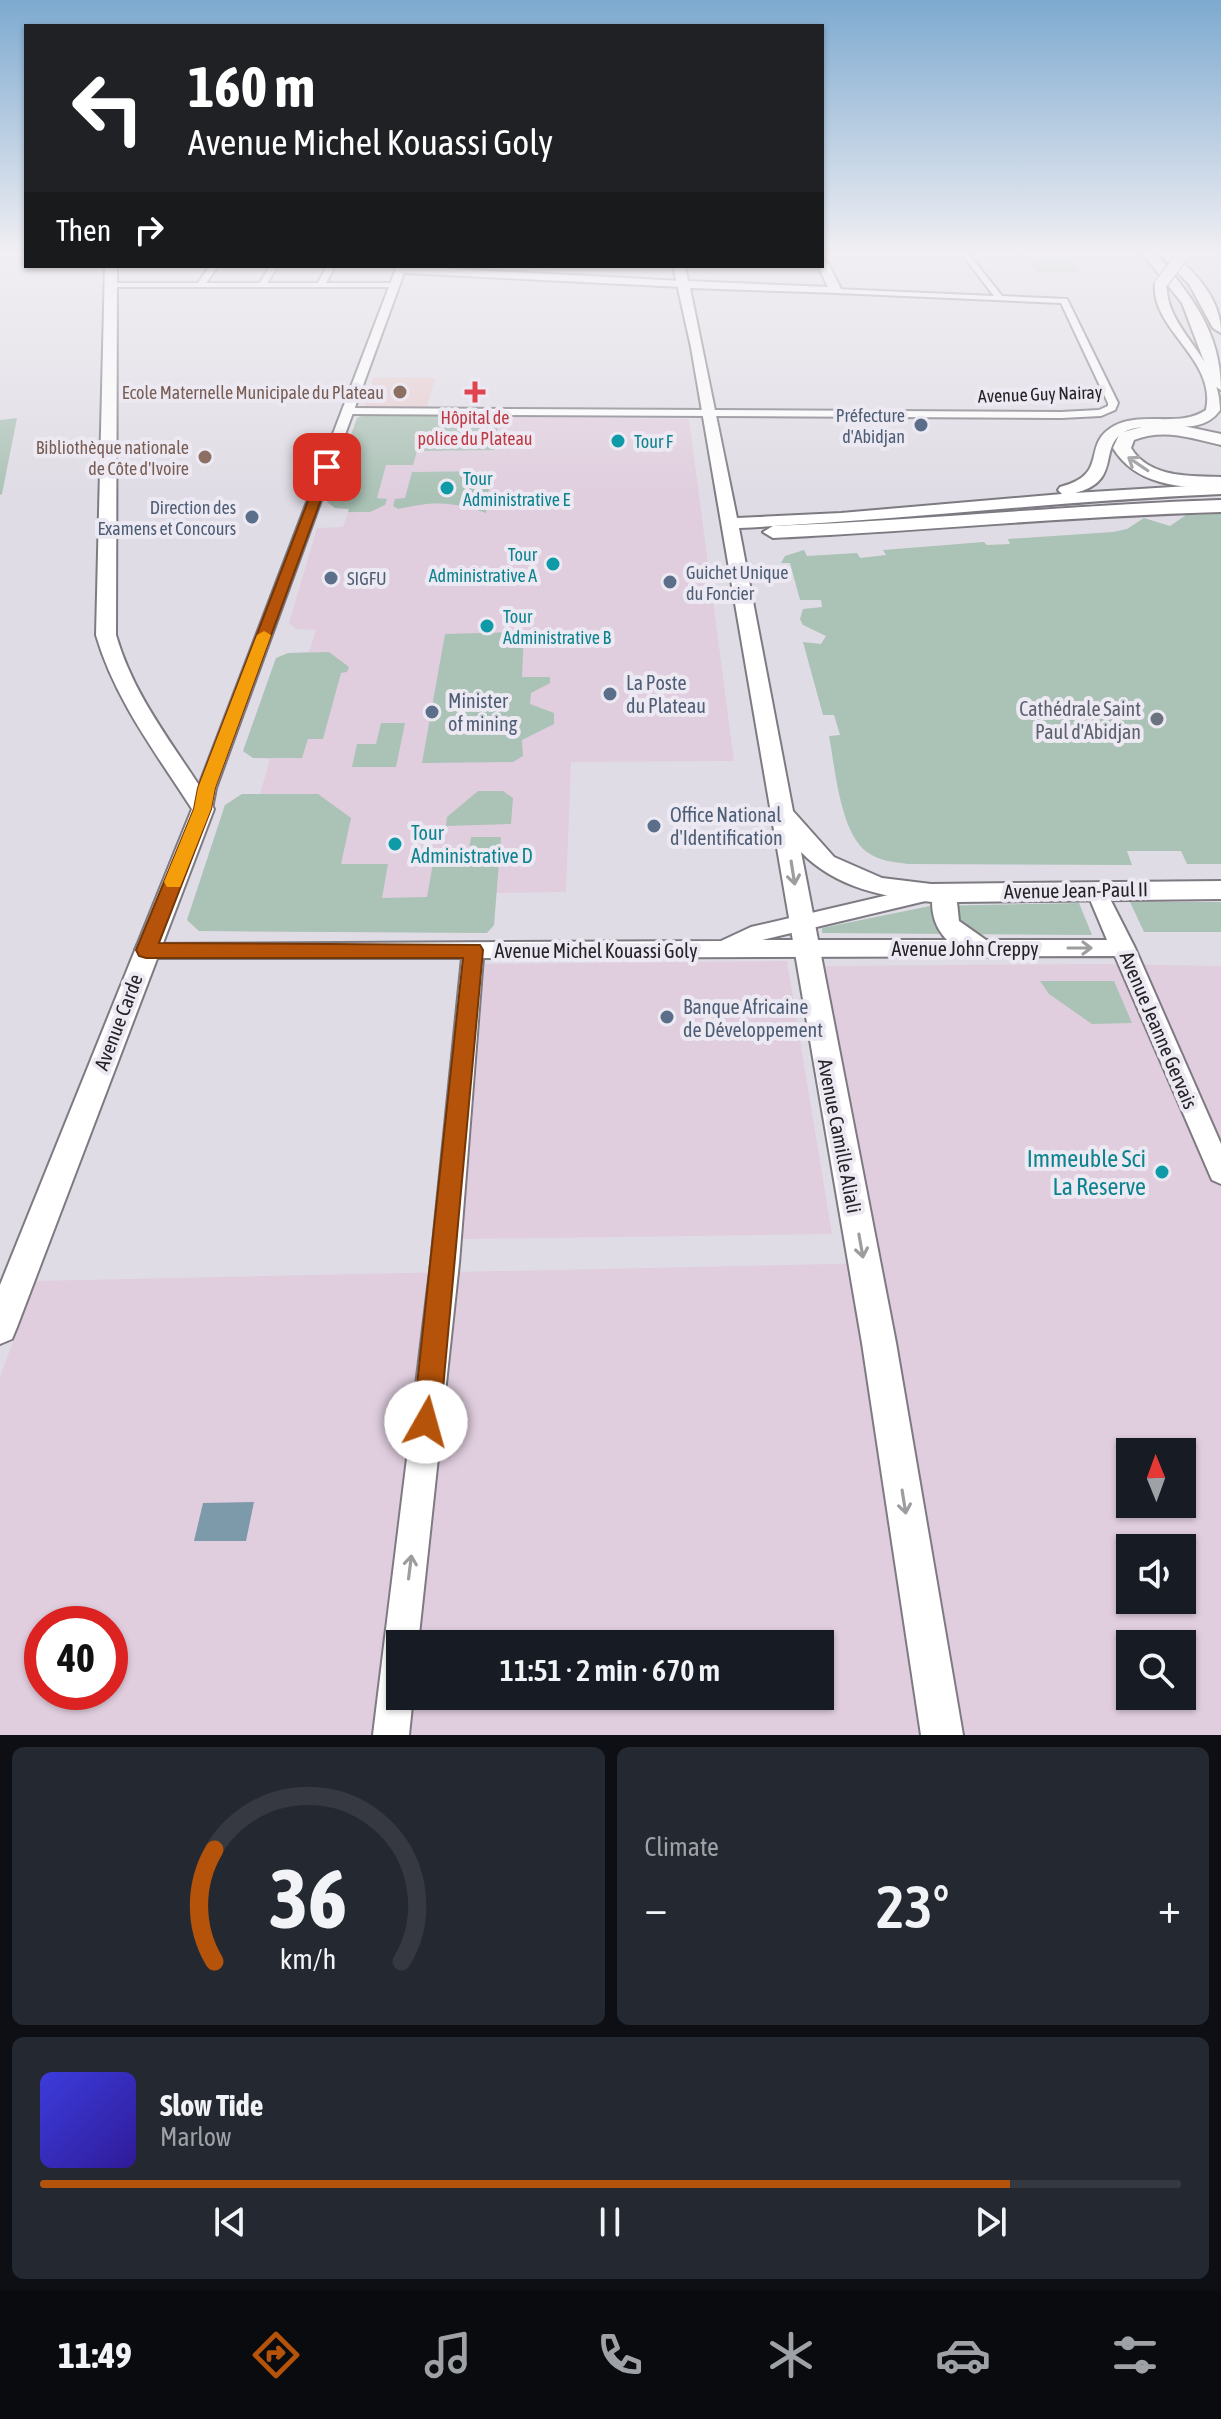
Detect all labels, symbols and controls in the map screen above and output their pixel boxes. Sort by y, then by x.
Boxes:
text: 160 m [188,55,315,119]
icon: left [56,56,160,160]
text: Avenue Michel Kouassi Goly [188,121,553,163]
icon: right [127,208,171,252]
text: Then [56,213,111,247]
marker: Hôpital de police du Plateau [464,381,486,403]
street label: Avenue Guy Nairay [978,381,1102,407]
place label: Ecole Maternelle Municipale du Plateau [122,382,384,403]
marker: Ecole Maternelle Municipale du Plateau [391,383,409,401]
place label: Préfecture d'Abidjan [836,405,905,447]
place label: Hôpital de police du Plateau [417,407,533,449]
marker: Préfecture d'Abidjan [912,416,930,434]
place label: Tour F [634,431,674,452]
marker: Tour F [609,432,627,450]
pin [293,433,361,501]
place label: Bibliothèque nationale de Côte d'Ivoire [36,437,189,479]
icon: arrive [305,445,349,489]
marker: Bibliothèque nationale de Côte d'Ivoire [196,448,214,466]
one-way arrow [1127,456,1149,472]
place label: Tour Administrative E [463,468,570,510]
marker: Tour Administrative E [438,479,456,497]
place label: Direction des Examens et Concours [97,497,236,539]
marker: Direction des Examens et Concours [243,508,261,526]
place label: Tour Administrative A [429,544,538,586]
marker: Tour Administrative A [544,555,562,573]
place label: Guichet Unique du Foncier [686,562,788,604]
place label: SIGFU [347,568,387,589]
marker: SIGFU [322,569,340,587]
marker: Guichet Unique du Foncier [661,573,679,591]
place label: Tour Administrative B [503,606,611,648]
marker: Tour Administrative B [478,617,496,635]
place label: La Poste du Plateau [626,671,706,717]
marker: La Poste du Plateau [601,685,619,703]
place label: Minister of mining [448,689,518,735]
place label: Cathédrale Saint Paul d'Abidjan [1019,697,1141,743]
marker: Minister of mining [423,703,441,721]
marker: Cathédrale Saint Paul d'Abidjan [1148,710,1166,728]
place label: Office National d'Identification [670,803,783,849]
marker: Office National d'Identification [645,817,663,835]
place label: Tour Administrative D [411,821,533,867]
marker: Tour Administrative D [386,835,404,853]
one-way arrow [786,860,801,885]
street label: Avenue Jean-Paul II [1004,877,1148,903]
street label: Avenue John Creppy [891,937,1039,960]
street label: Avenue Michel Kouassi Goly [495,939,697,962]
one-way arrow [1066,940,1093,956]
street label: Avenue Jeanne Gervais [1115,948,1203,1112]
street label: Avenue Carde [89,971,147,1073]
place label: Banque Africaine de Développement [683,995,823,1041]
marker: Banque Africaine de Développement [658,1008,676,1026]
street label: Avenue Camille Aliali [814,1057,866,1215]
place label: Immeuble Sci La Reserve [1027,1145,1146,1200]
marker: Immeuble Sci La Reserve [1153,1163,1171,1181]
one-way arrow [854,1233,869,1258]
position arrow [384,1380,468,1464]
north arrow [1116,1438,1196,1518]
map controls [1116,1438,1196,1710]
one-way arrow [898,1489,913,1514]
button: sound [1116,1534,1196,1614]
one-way arrow [402,1554,417,1580]
speed limit sign: 40 [24,1606,128,1710]
button: search [1116,1630,1196,1710]
text: 11:51 · 2 min · 670 m [500,1653,720,1687]
text: Climate [645,1832,719,1862]
text: 36 [269,1850,347,1946]
text: 23° [876,1872,949,1941]
text: − [645,1882,667,1932]
text: + [1158,1882,1181,1932]
text: km/h [280,1942,337,1975]
text: Slow Tide [160,2088,263,2122]
text: Marlow [160,2122,231,2152]
icon: previous [208,2200,252,2244]
icon: pause [588,2200,632,2244]
icon: next [969,2200,1013,2244]
icon: directions [248,2327,304,2383]
icon: music [420,2327,476,2383]
icon: phone [592,2327,648,2383]
icon: climate [763,2327,819,2383]
icon: car [935,2327,991,2383]
icon: filters [1107,2327,1163,2383]
text: 11:49 [58,2334,132,2376]

